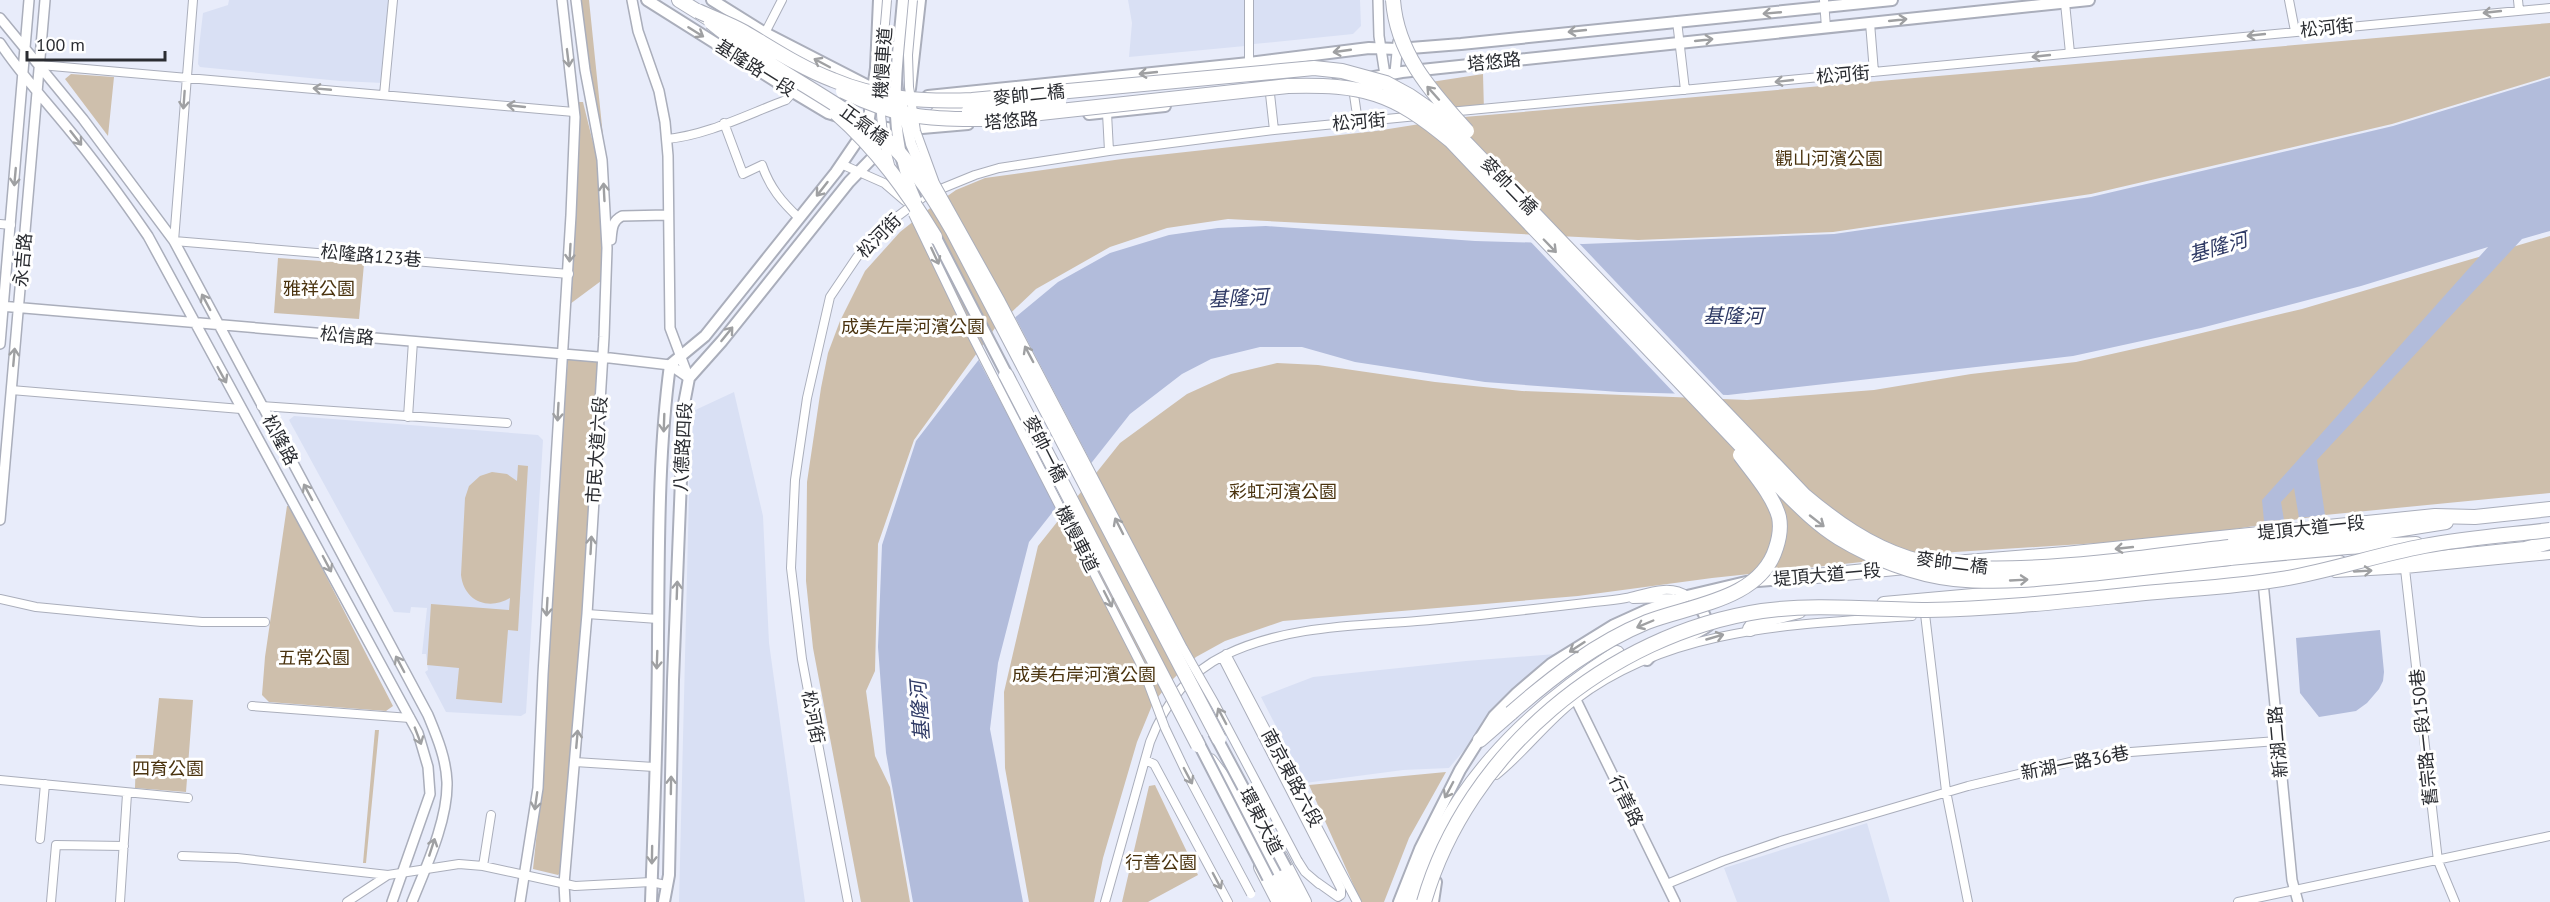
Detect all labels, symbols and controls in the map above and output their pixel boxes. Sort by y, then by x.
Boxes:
one-way arrow [2482,7,2502,18]
one-way arrow [1762,8,1782,19]
street label: 松河街 [2299,13,2355,42]
one-way arrow [1887,15,1907,26]
scale bar [27,24,165,62]
one-way arrow [687,26,704,38]
street label: 機慢車道 [869,26,896,100]
one-way arrow [1568,26,1588,37]
one-way arrow [2246,30,2266,41]
text: 100 m [36,33,85,56]
street label: 基隆路一段 [711,34,800,101]
one-way arrow [1693,34,1713,45]
one-way arrow [1332,46,1352,57]
street label: 塔悠路 [1466,47,1522,76]
one-way arrow [563,48,574,68]
one-way arrow [2031,51,2051,62]
one-way arrow [814,57,831,69]
street label: 松河街 [1815,61,1871,88]
one-way arrow [1138,68,1158,79]
one-way arrow [1775,75,1794,86]
street label: 麥帥二橋 [992,79,1066,110]
one-way arrow [312,83,332,94]
one-way arrow [1426,86,1440,101]
one-way arrow [178,90,189,110]
street label: 正氣橋 [836,99,893,150]
one-way arrow [507,100,527,111]
street label: 塔悠路 [983,107,1039,134]
street label: 松河街 [1331,108,1387,135]
one-way arrow [69,130,82,146]
park label: 觀山河濱公園 [1775,147,1883,170]
street label: 麥帥二橋 [1476,152,1543,220]
one-way arrow [9,166,20,186]
one-way arrow [815,181,828,197]
one-way arrow [598,183,609,203]
street label: 松河街 [851,208,906,263]
water label: 基隆河 [2186,225,2254,268]
street label: 永吉路 [9,232,36,288]
one-way arrow [1543,238,1557,253]
street label: 松隆路123巷 [320,240,423,271]
one-way arrow [564,242,575,262]
one-way arrow [929,247,941,265]
park label: 雅祥公園 [283,277,355,300]
water label: 基隆河 [1207,283,1273,313]
one-way arrow [200,294,212,311]
water label: 基隆河 [1703,303,1767,329]
park label: 成美左岸河濱公園 [841,315,985,338]
street label: 松信路 [319,322,375,349]
one-way arrow [721,326,734,342]
one-way arrow [1023,345,1034,363]
one-way arrow [9,348,20,368]
one-way arrow [216,366,228,383]
street label: 市民大道六段 [581,395,612,505]
one-way arrow [553,401,564,421]
street label: 八德路四段 [669,401,696,493]
street label: 松隆路 [258,411,303,469]
street label: 麥帥一橋 [1019,411,1072,486]
one-way arrow [658,412,670,432]
park label: 彩虹河濱公園 [1229,480,1337,503]
one-way arrow [302,484,313,502]
street label: 機慢車道 [1051,501,1104,576]
street label: 堤頂大道一段 [2256,510,2366,545]
one-way arrow [1809,515,1825,528]
one-way arrow [1113,518,1125,536]
one-way arrow [586,535,597,555]
one-way arrow [2114,543,2134,554]
street label: 麥帥二橋 [1915,547,1989,578]
one-way arrow [322,554,333,572]
street label: 堤頂大道一段 [1772,558,1882,591]
one-way arrow [2353,565,2373,576]
one-way arrow [2009,574,2029,585]
one-way arrow [671,580,682,600]
one-way arrow [1103,590,1115,608]
one-way arrow [541,596,552,616]
one-way arrow [1636,619,1654,630]
one-way arrow [1705,631,1724,642]
one-way arrow [1569,640,1586,653]
park label: 五常公園 [278,646,350,669]
one-way arrow [652,649,663,669]
one-way arrow [394,656,406,673]
park label: 成美右岸河濱公園 [1012,663,1156,686]
street label: 舊宗路一段150巷 [2405,668,2442,807]
water label: 基隆河 [905,676,935,742]
street label: 松河街 [797,688,830,746]
street label: 新湖二路 [2263,705,2292,779]
one-way arrow [1216,708,1227,726]
street label: 南京東路六段 [1257,725,1328,831]
one-way arrow [414,726,425,745]
one-way arrow [572,730,583,750]
street label: 新湖一路36巷 [2019,741,2131,784]
park label: 四育公園 [132,757,204,780]
one-way arrow [1183,767,1195,785]
street label: 行善路 [1604,771,1649,830]
one-way arrow [665,775,676,795]
one-way arrow [1443,780,1454,798]
street label: 環東大道 [1235,783,1288,858]
one-way arrow [530,791,541,811]
one-way arrow [428,838,439,857]
one-way arrow [646,844,658,864]
park label: 行善公園 [1125,851,1197,874]
one-way arrow [1211,872,1223,889]

